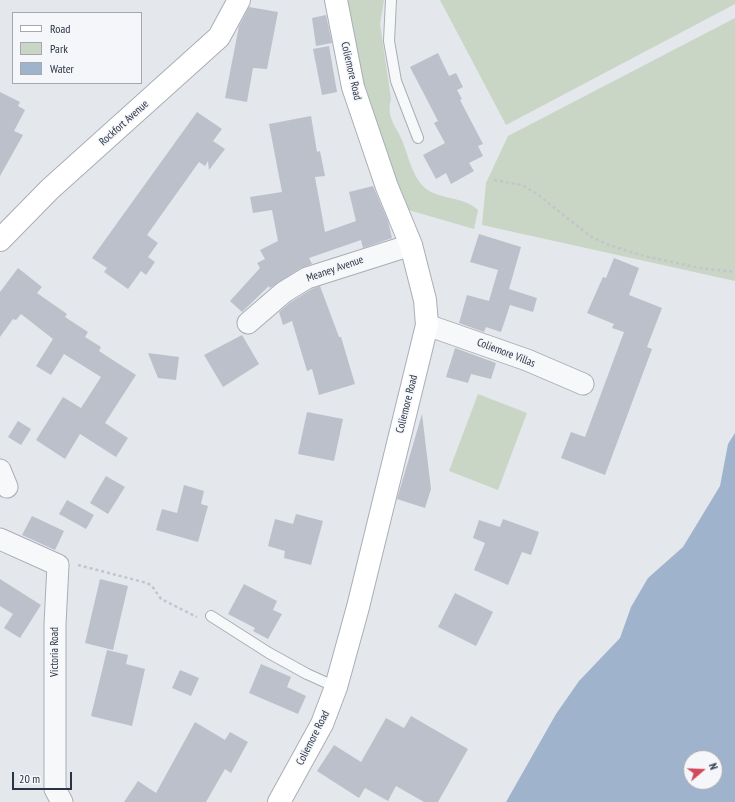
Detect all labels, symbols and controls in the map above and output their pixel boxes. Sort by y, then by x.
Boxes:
legend [12,12,142,84]
text: Road [50,21,70,36]
text: Park [50,41,68,56]
street label: Coliemore Road [338,41,364,101]
text: Water [50,61,74,76]
street label: Rockfort Avenue [97,97,151,149]
street label: Meaney Avenue [305,253,365,285]
street label: Coliemore Villas [475,336,537,370]
street label: Coliemore Road [393,374,421,434]
street label: Victoria Road [48,627,62,677]
street label: Coliemore Road [294,708,332,768]
north arrow [683,750,723,790]
text: N [706,761,721,772]
scale bar [14,764,74,790]
text: 20 m [19,771,40,786]

